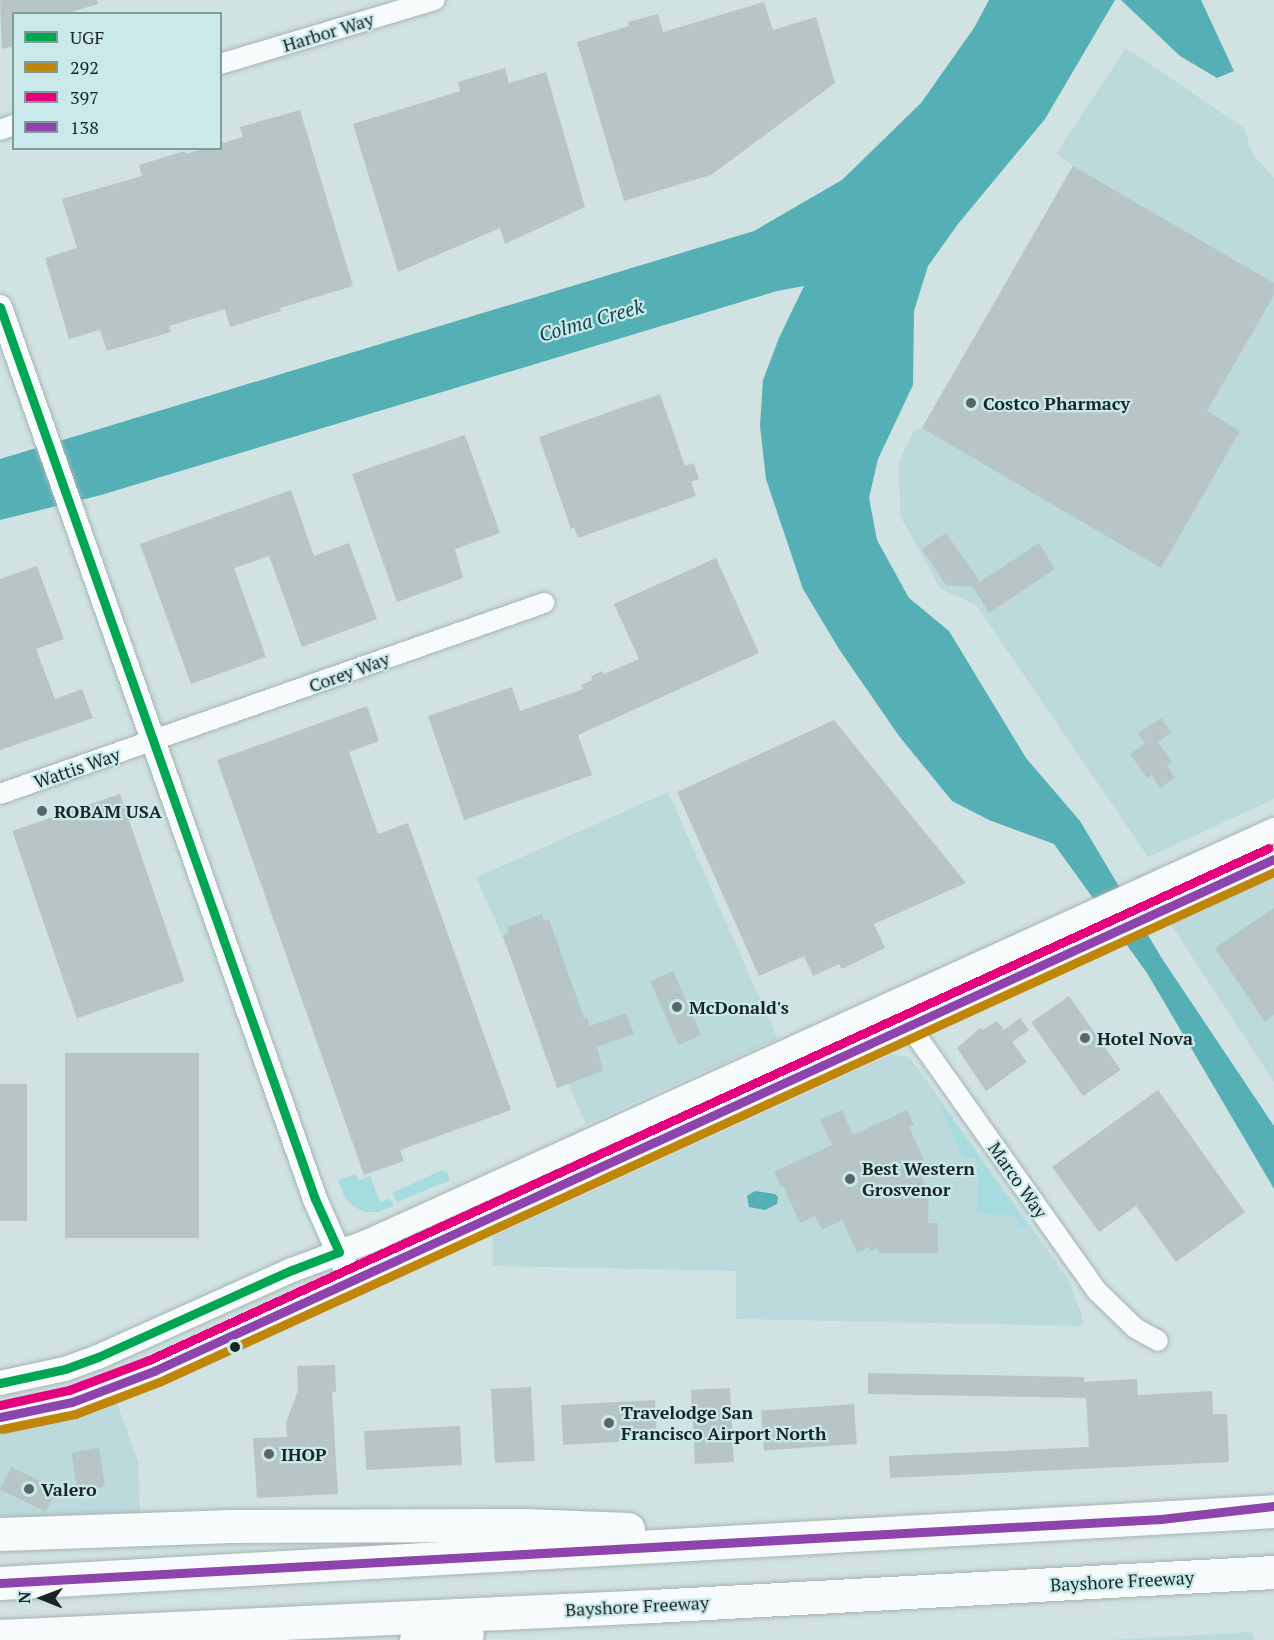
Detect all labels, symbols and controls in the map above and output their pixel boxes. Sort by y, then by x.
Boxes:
street label: Harbor Way [280,8,376,56]
legend [12,12,222,150]
text: UGF [70,25,104,49]
text: 292 [70,55,99,79]
text: 397 [70,85,99,109]
text: 138 [70,115,99,139]
water label: Colma Creek [536,294,646,346]
place label: Costco Pharmacy [983,392,1130,414]
marker: Costco Pharmacy [964,396,978,410]
street label: Corey Way [306,647,392,697]
street label: Wattis Way [31,743,123,793]
place label: ROBAM USA [54,800,162,822]
marker: ROBAM USA [35,804,49,818]
place label: McDonald's [689,996,789,1018]
marker: McDonald's [670,1000,684,1014]
place label: Hotel Nova [1097,1027,1193,1049]
marker: Hotel Nova [1078,1031,1092,1045]
street label: Marco Way [984,1138,1052,1222]
place label: Best Western Grosvenor [862,1158,975,1200]
marker: Best Western Grosvenor [843,1172,857,1186]
unlabelled marker [229,1341,241,1353]
place label: Travelodge San Francisco Airport North [621,1402,827,1444]
marker: Travelodge San Francisco Airport North [602,1416,616,1430]
place label: IHOP [281,1443,327,1465]
marker: IHOP [262,1447,276,1461]
place label: Valero [41,1478,97,1500]
marker: Valero [22,1482,36,1496]
street label: Bayshore Freeway [1050,1566,1194,1596]
north arrow [12,1568,72,1628]
text: N [13,1591,35,1604]
street label: Bayshore Freeway [565,1591,709,1621]

